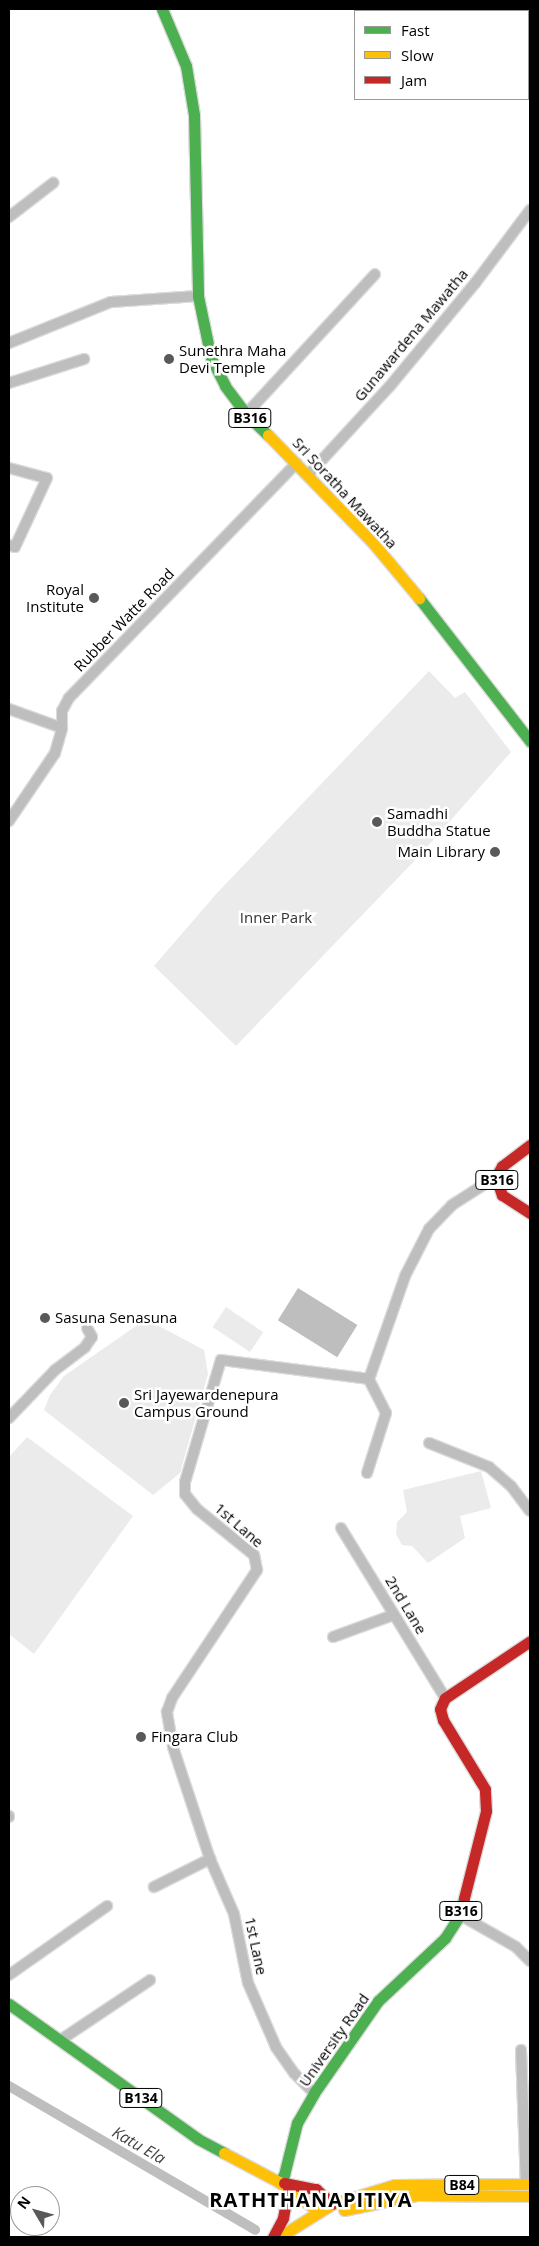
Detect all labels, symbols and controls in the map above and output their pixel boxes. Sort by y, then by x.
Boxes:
legend [354,10,529,100]
text: Fast [401,20,430,40]
text: Slow [401,45,434,65]
text: Jam [401,70,427,90]
street label: Gunawardena Mawatha [350,265,472,405]
place label: Sunethra Maha Devi Temple [179,341,286,376]
marker: Sunethra Maha Devi Temple [163,353,175,365]
road number: B316 [228,406,272,429]
street label: Sri Soratha Mawatha [289,434,401,552]
street label: Rubber Watte Road [70,565,178,675]
place label: Royal Institute [26,580,84,615]
marker: Royal Institute [88,592,100,604]
place label: Samadhi Buddha Statue [387,804,491,839]
marker: Samadhi Buddha Statue [371,816,383,828]
place label: Main Library [397,843,485,861]
marker: Main Library [489,846,501,858]
park label: Inner Park [240,909,312,927]
road number: B316 [474,1168,520,1192]
place label: Sasuna Senasuna [55,1309,177,1327]
marker: Sasuna Senasuna [39,1312,51,1324]
place label: Sri Jayewardenepura Campus Ground [134,1385,278,1420]
marker: Sri Jayewardenepura Campus Ground [118,1397,130,1409]
street label: 1st Lane [211,1499,267,1551]
street label: 2nd Lane [382,1573,430,1637]
place label: Fingara Club [151,1728,238,1746]
marker: Fingara Club [135,1731,147,1743]
road number: B316 [438,1900,484,1922]
street label: 1st Lane [241,1915,271,1977]
street label: University Road [295,1990,373,2090]
road number: B134 [118,2086,164,2110]
water label: Katu Ela [109,2122,169,2168]
road number: B84 [443,2174,481,2196]
north arrow [10,2186,60,2236]
district label: RATHTHANAPITIYA [207,2187,415,2211]
text: N [12,2192,34,2213]

